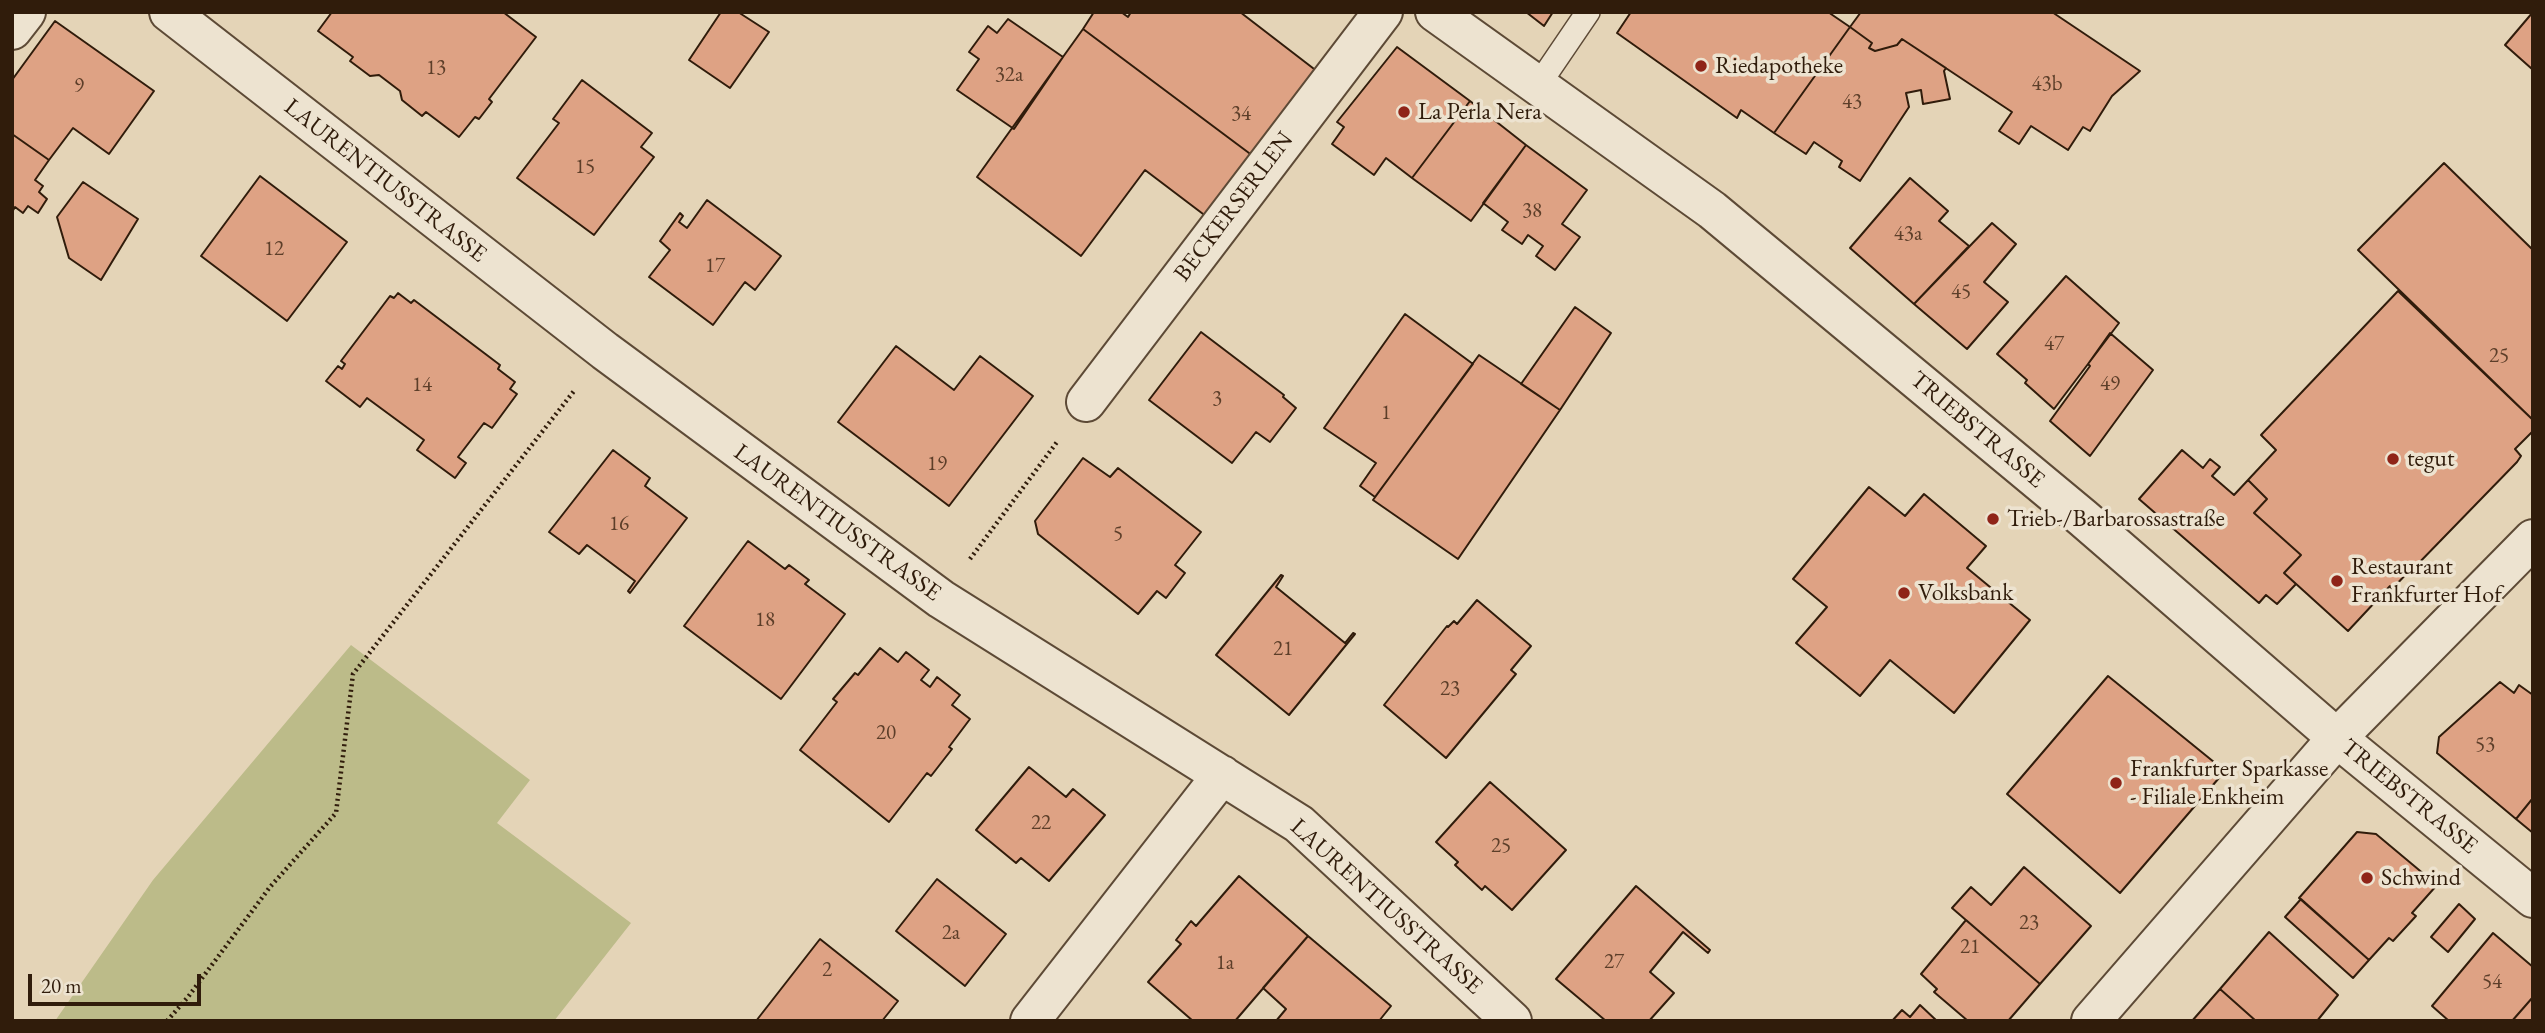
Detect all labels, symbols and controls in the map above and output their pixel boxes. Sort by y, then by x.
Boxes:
place label: Riedapotheke [1715,52,1843,80]
house number: 13 [426,55,446,81]
marker: Riedapotheke [1693,58,1709,74]
house number: 32a [995,62,1023,88]
house number: 43b [2032,71,2062,97]
house number: 9 [74,73,84,99]
house number: 43 [1842,89,1862,115]
street label: LAURENTIUSSTRASSE [278,93,492,269]
place label: La Perla Nera [1418,98,1542,126]
house number: 34 [1231,101,1251,127]
marker: La Perla Nera [1396,104,1412,120]
street label: BECKERSERLEN [1168,126,1300,288]
house number: 15 [575,154,595,180]
house number: 38 [1522,198,1542,224]
house number: 43a [1894,221,1922,247]
house number: 12 [264,236,284,262]
house number: 17 [705,253,725,279]
house number: 45 [1951,279,1971,305]
house number: 47 [2044,331,2064,357]
house number: 25 [2489,343,2509,369]
street label: TRIEBSTRASSE [1904,365,2050,495]
house number: 49 [2100,371,2120,397]
house number: 14 [412,372,432,398]
house number: 3 [1212,386,1222,412]
house number: 1 [1381,400,1391,426]
street label: LAURENTIUSSTRASSE [728,438,946,608]
place label: tegut [2407,445,2455,473]
house number: 19 [927,451,947,477]
marker: tegut [2385,451,2401,467]
place label: Trieb-/Barbarossastraße [2007,505,2225,533]
house number: 16 [609,511,629,537]
marker: Trieb-/Barbarossastraße [1985,511,2001,527]
house number: 5 [1113,521,1123,547]
place label: Restaurant Frankfurter Hof [2351,553,2502,609]
marker: Restaurant Frankfurter Hof [2329,573,2345,589]
place label: Volksbank [1918,579,2013,607]
marker: Volksbank [1896,585,1912,601]
house number: 18 [755,607,775,633]
house number: 21 [1273,636,1293,662]
house number: 23 [1440,676,1460,702]
house number: 20 [876,720,896,746]
house number: 53 [2475,732,2495,758]
street label: TRIEBSTRASSE [2335,733,2483,861]
place label: Frankfurter Sparkasse - Filiale Enkheim [2130,755,2328,811]
marker: Frankfurter Sparkasse - Filiale Enkheim [2108,775,2124,791]
house number: 22 [1031,810,1051,836]
street label: LAURENTIUSSTRASSE [1284,813,1488,1001]
house number: 25 [1491,833,1511,859]
place label: Schwind [2381,864,2461,892]
marker: Schwind [2359,870,2375,886]
house number: 23 [2019,910,2039,936]
house number: 2a [942,920,960,946]
house number: 21 [1960,934,1980,960]
house number: 27 [1604,949,1624,975]
house number: 1a [1216,950,1234,976]
house number: 2 [822,957,832,983]
scale bar [32,960,205,1004]
house number: 54 [2482,969,2502,995]
text: 20 m [41,972,82,999]

